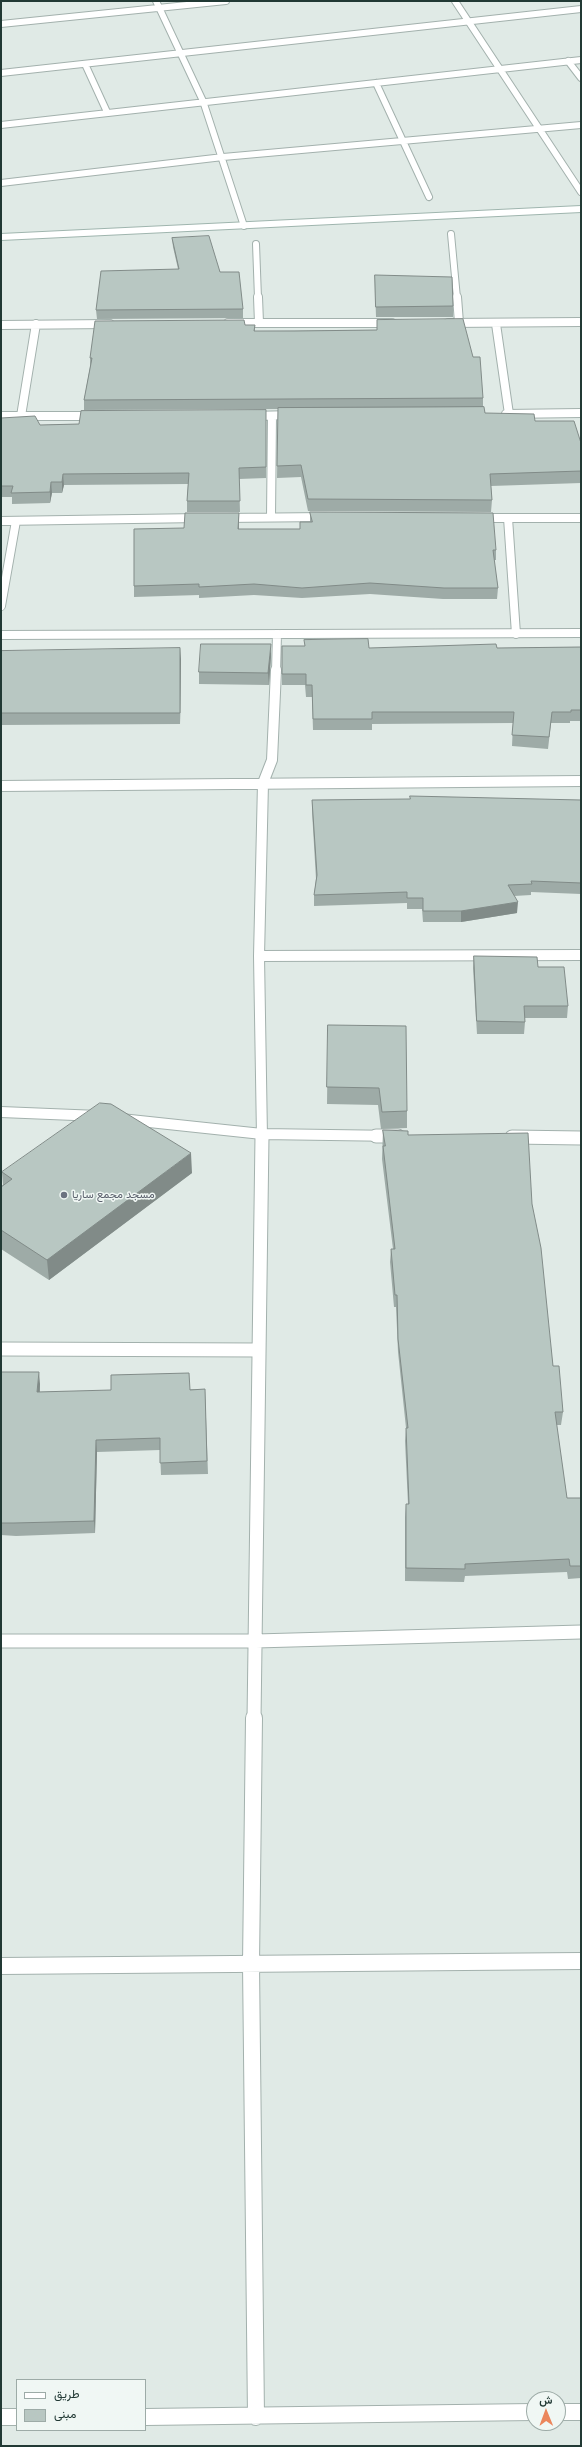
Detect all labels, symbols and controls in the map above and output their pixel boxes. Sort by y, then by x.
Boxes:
place label: مسجد مجمع ساريا [72,1188,155,1202]
marker: مسجد مجمع ساريا [59,1190,69,1200]
legend [16,2379,146,2431]
text: طريق [54,2387,79,2401]
north arrow [526,2391,566,2431]
text: ش [539,2394,553,2406]
text: مبنى [54,2407,76,2421]

